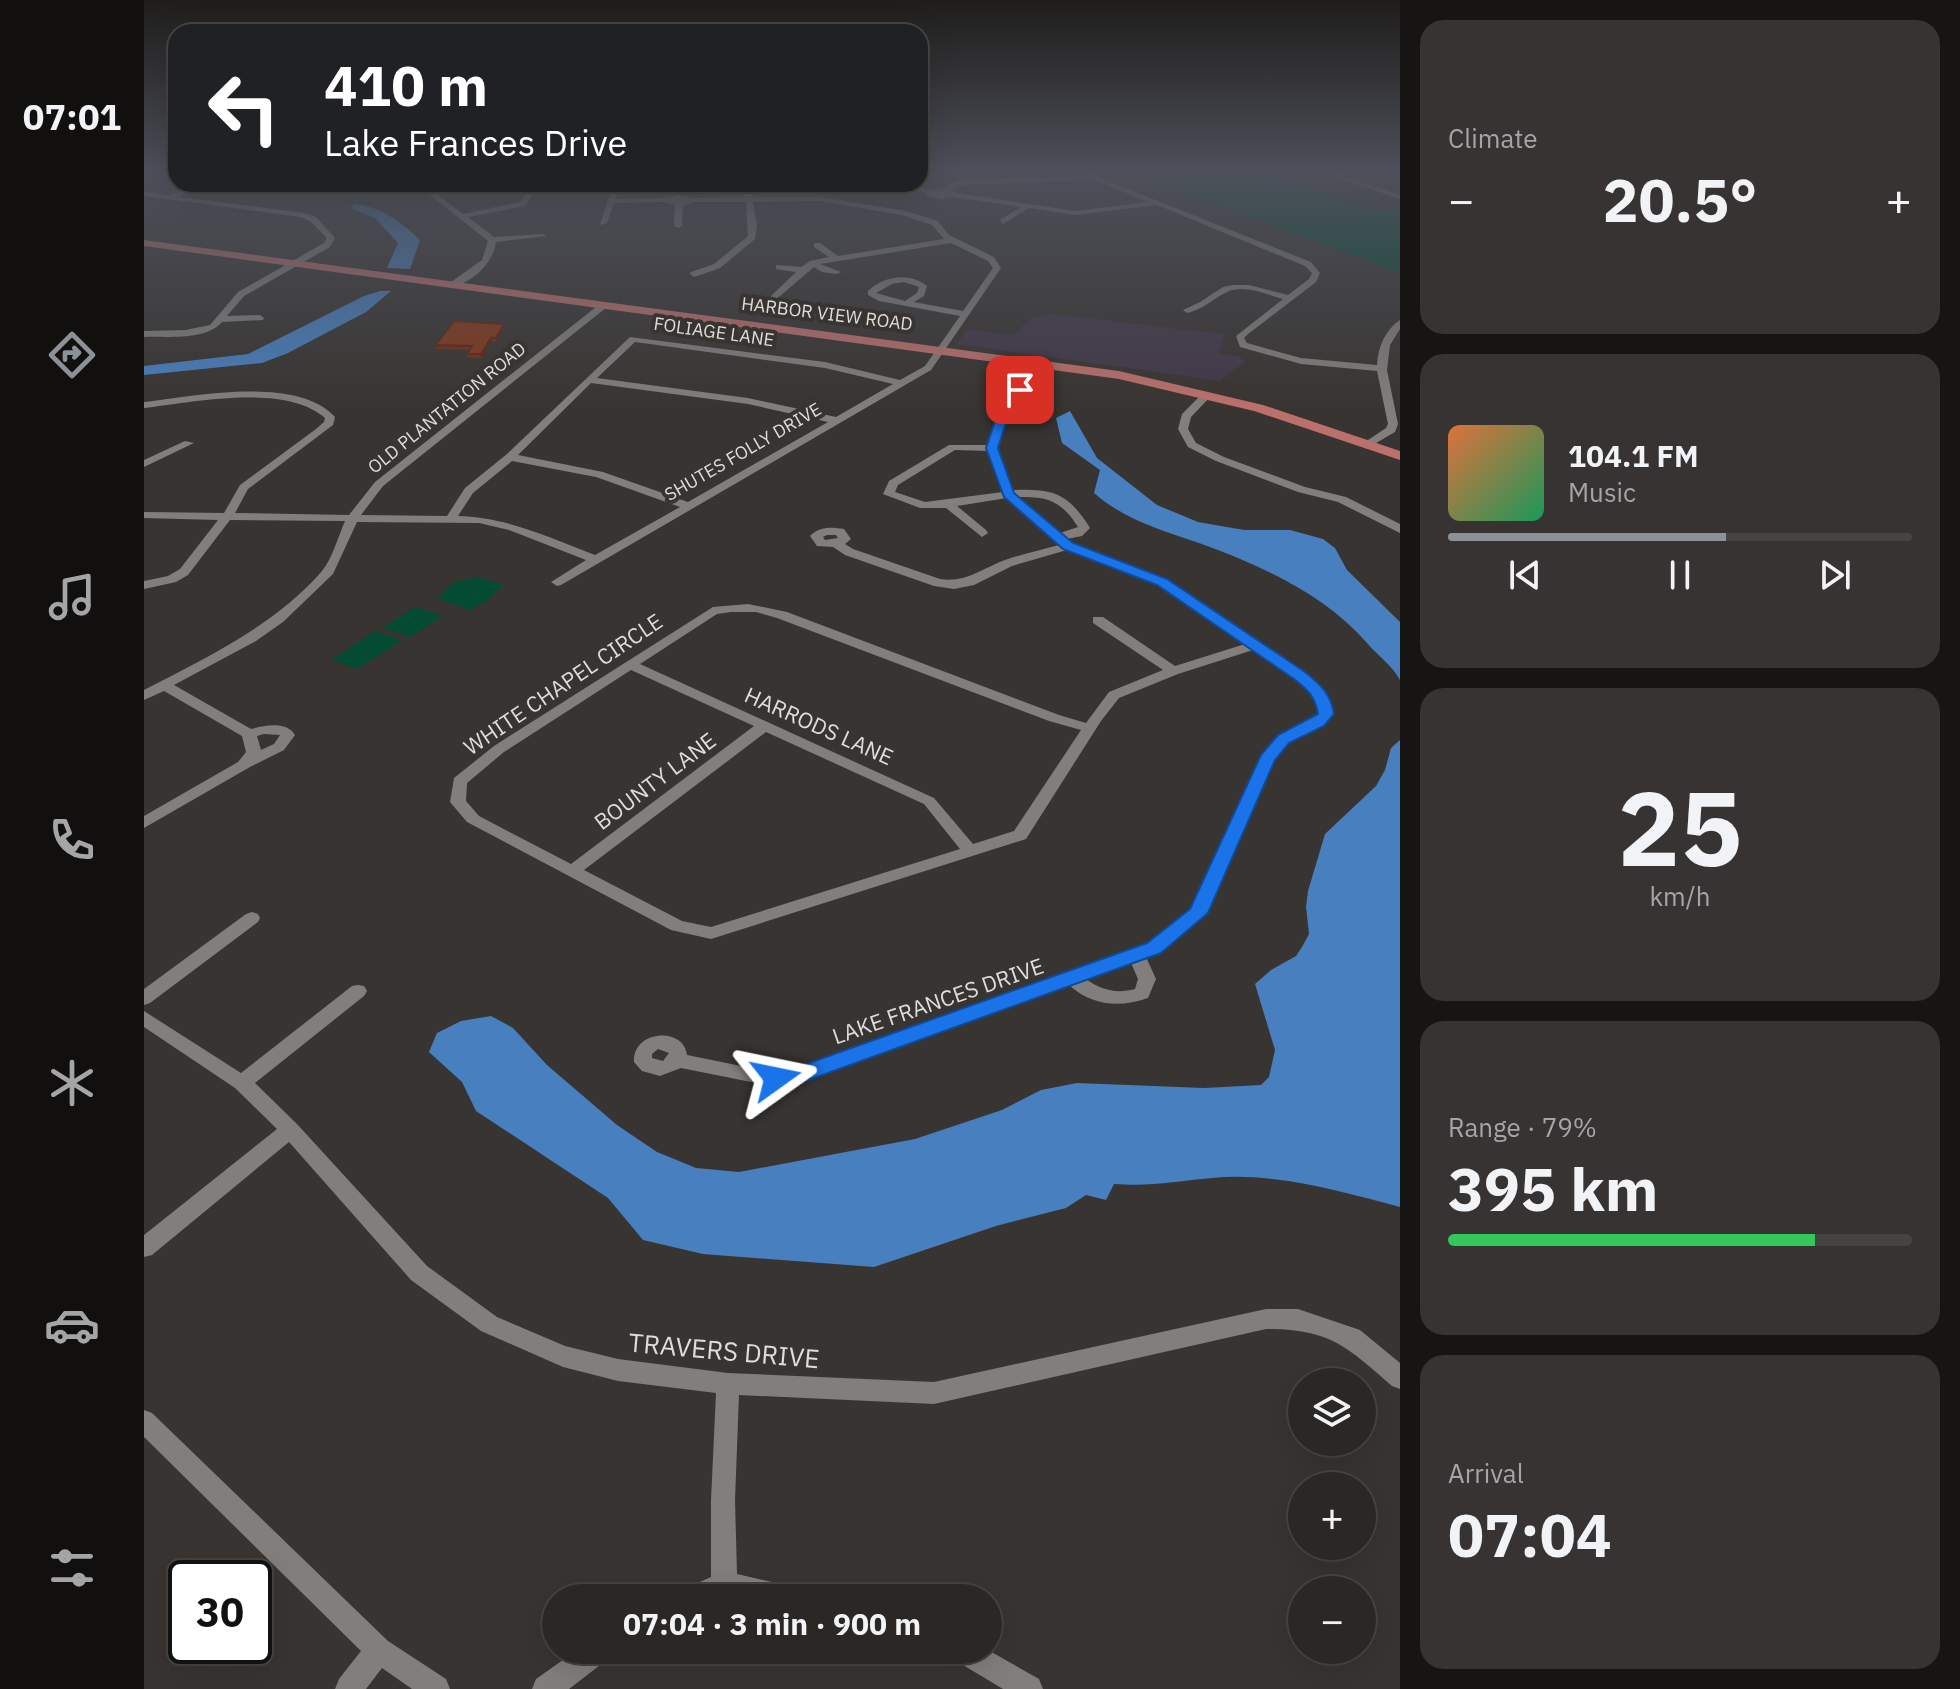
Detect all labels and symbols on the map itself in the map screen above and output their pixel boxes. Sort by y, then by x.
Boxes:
street label: HARBOR VIEW ROAD [740,292,914,335]
street label: FOLIAGE LANE [652,312,776,351]
street label: OLD PLANTATION ROAD [363,337,530,478]
pin [986,356,1054,424]
street label: SHUTES FOLLY DRIVE [660,397,825,506]
street label: WHITE CHAPEL CIRCLE [458,606,668,761]
street label: HARRODS LANE [740,680,898,771]
street label: BOUNTY LANE [588,725,721,836]
street label: LAKE FRANCES DRIVE [828,951,1047,1050]
position arrow [734,1036,818,1120]
street label: TRAVERS DRIVE [627,1325,821,1375]
speed limit sign: 30 [168,1560,272,1664]

